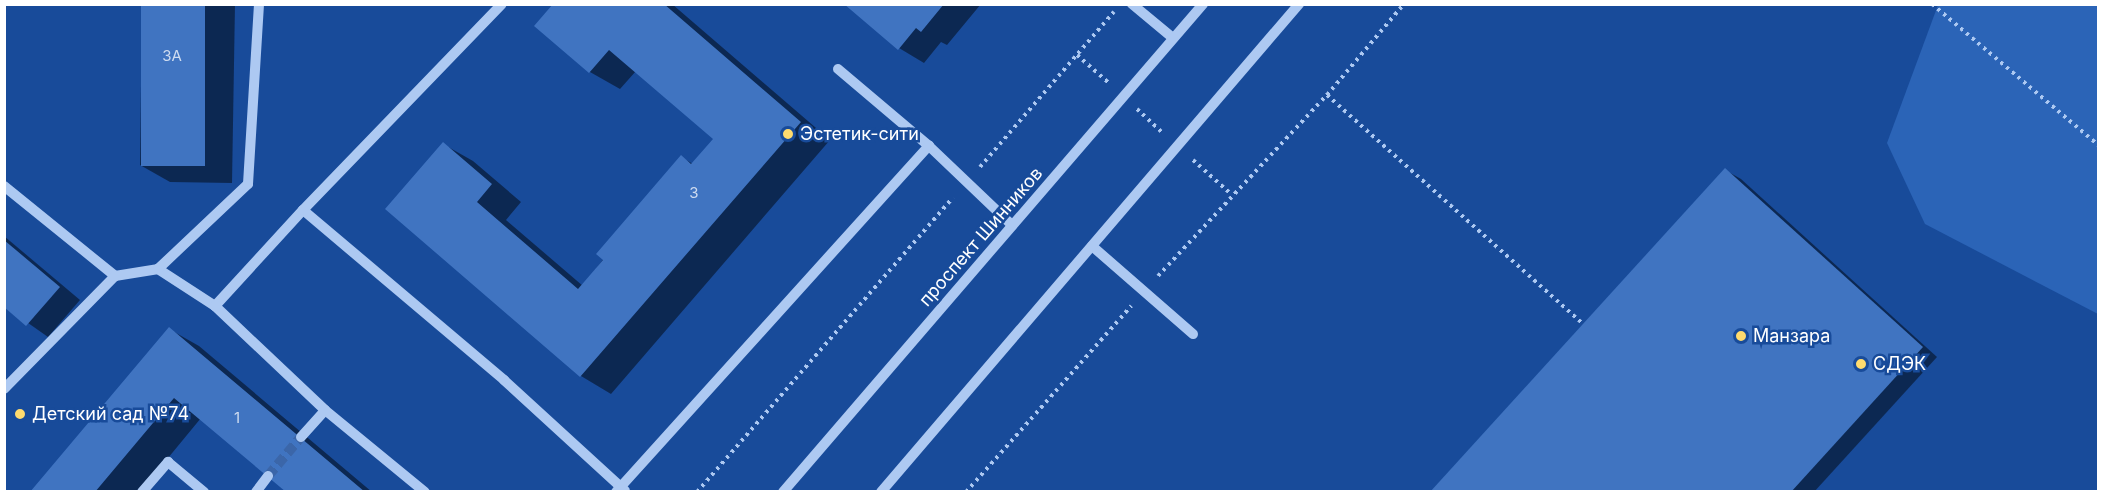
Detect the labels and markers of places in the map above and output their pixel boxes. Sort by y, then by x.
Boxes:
place label: Эстетик-сити [800,123,919,145]
marker: Эстетик-сити [781,127,795,141]
place label: Манзара [1753,325,1830,347]
marker: Манзара [1734,329,1748,343]
place label: СДЭК [1873,353,1926,375]
marker: СДЭК [1854,357,1868,371]
place label: Детский сад №74 [32,403,189,425]
marker: Детский сад №74 [13,407,27,421]

